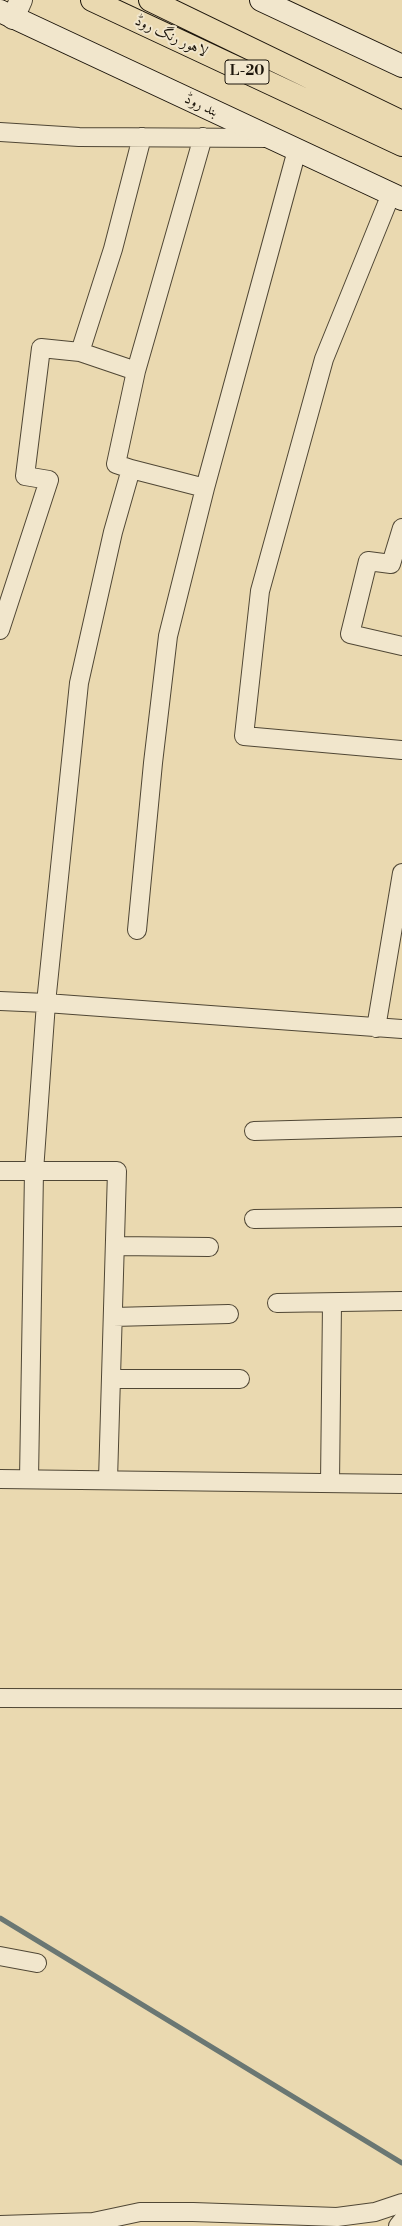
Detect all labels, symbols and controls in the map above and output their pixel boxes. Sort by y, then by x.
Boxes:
street label: لاہور رنگ روڈ [132,12,210,62]
road number: L-20 [225,60,269,84]
street label: بند روڈ [181,90,221,122]

